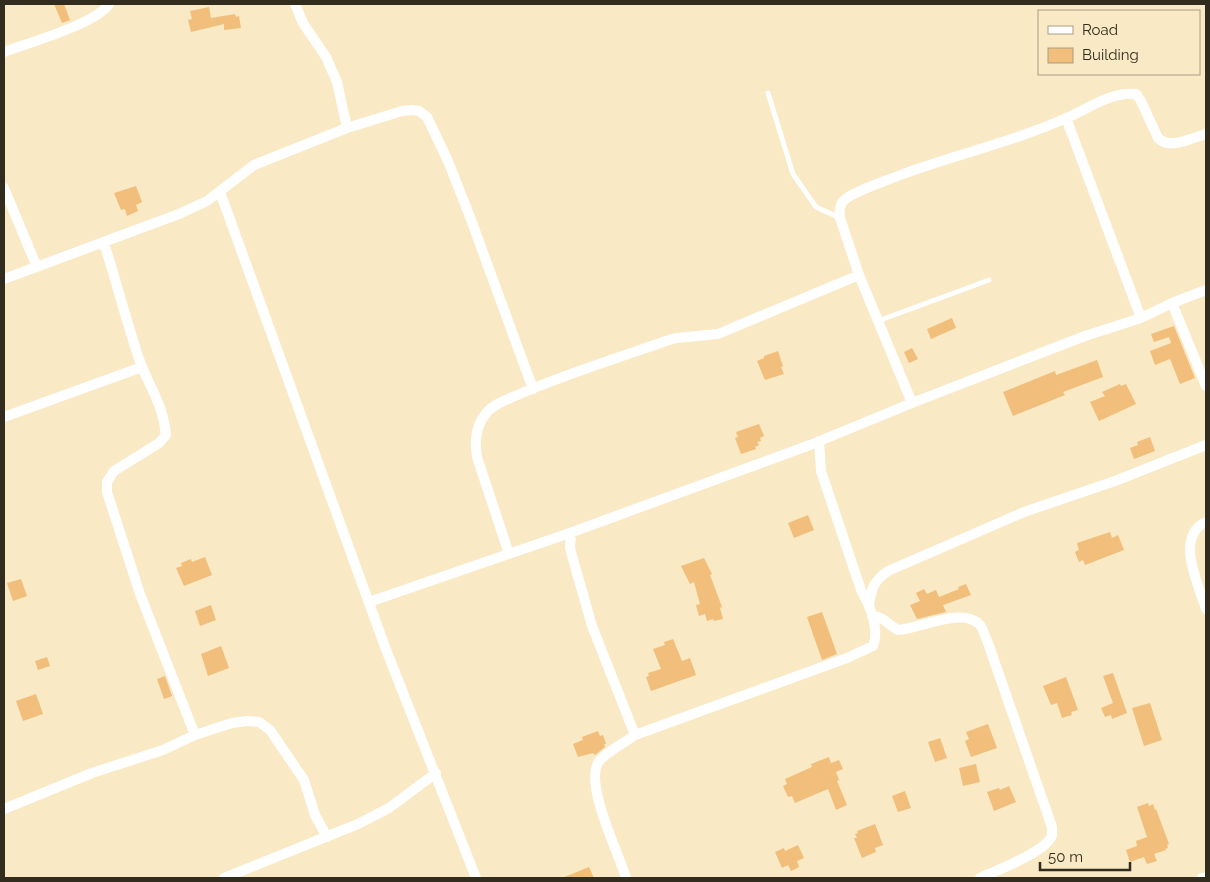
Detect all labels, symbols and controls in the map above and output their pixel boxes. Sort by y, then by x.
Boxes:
legend [1038,10,1200,75]
text: Road [1082,21,1118,39]
text: Building [1082,46,1139,64]
scale bar [1040,840,1130,872]
text: 50 m [1048,848,1083,866]

